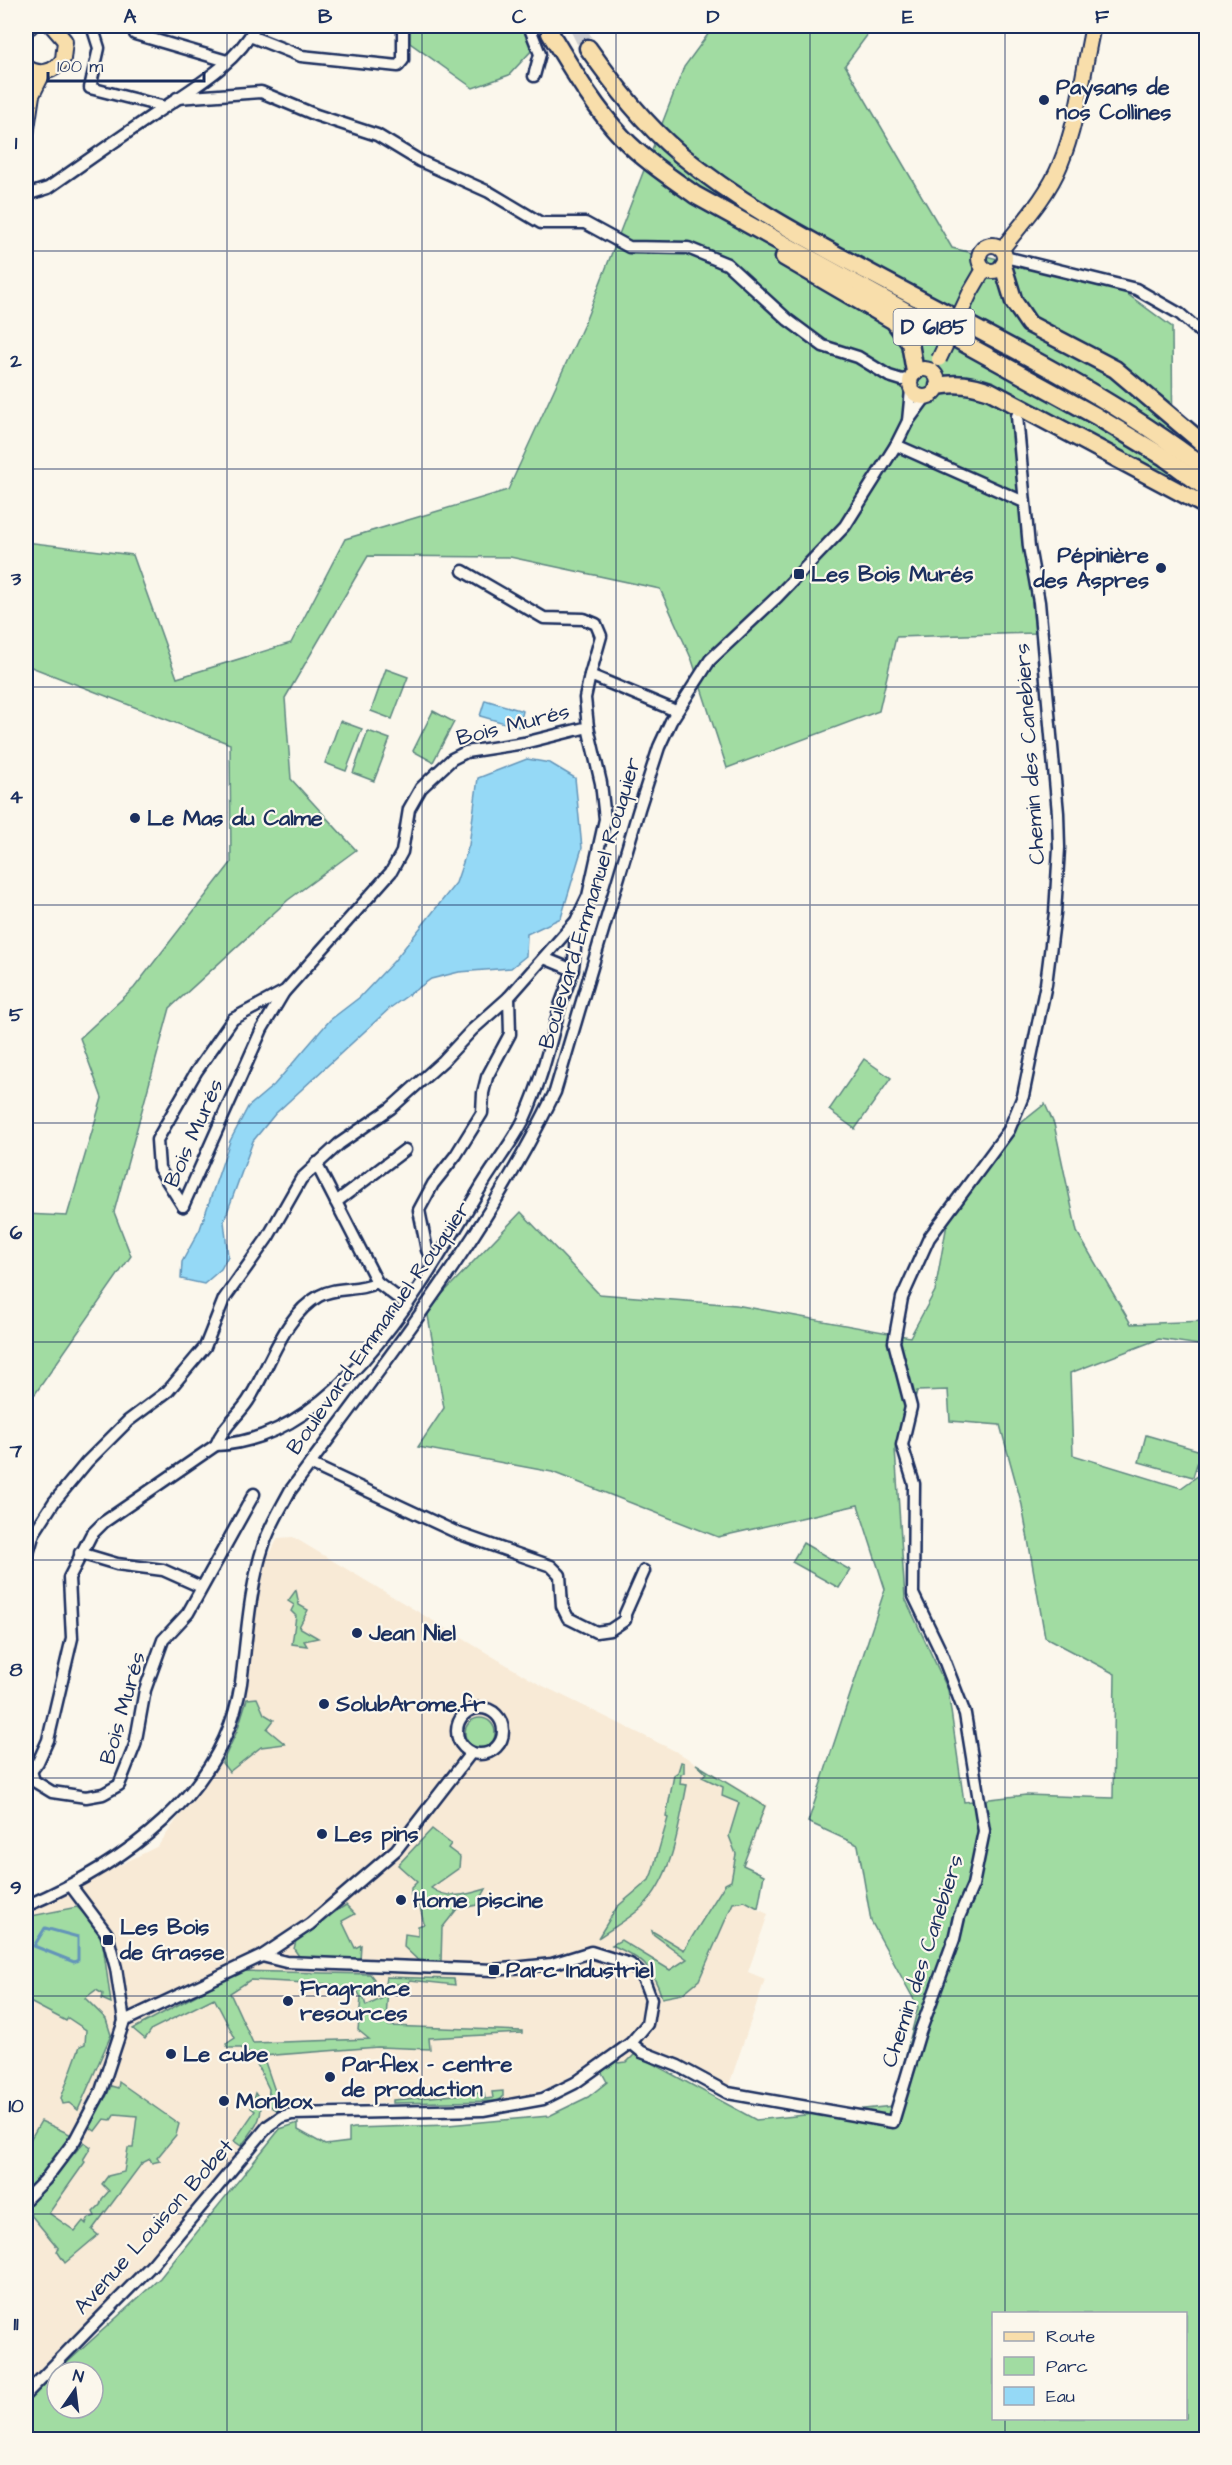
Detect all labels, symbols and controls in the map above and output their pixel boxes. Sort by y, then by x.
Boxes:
text: A [124,3,137,31]
text: B [318,3,333,31]
text: C [512,3,527,31]
text: D [707,3,720,31]
text: E [902,3,914,31]
text: F [1095,3,1110,31]
scale bar [48,45,204,83]
text: 100 m [57,54,103,79]
place label: Paysans de nos Collines [1056,72,1171,128]
marker: Paysans de nos Collines [1037,93,1051,107]
text: 1 [15,129,18,157]
road number: D 6185 [894,309,974,345]
text: 2 [9,347,22,375]
place label: Pépinière des Aspres [1033,540,1149,596]
place label: Les Bois Murés [811,559,974,590]
marker: Pépinière des Aspres [1154,561,1168,575]
text: 3 [10,565,22,593]
marker: Les Bois Murés [792,567,806,581]
street label: Chemin des Canebiers [1007,642,1053,866]
street label: Bois Murés [453,696,573,754]
street label: Boulevard Emmanuel Rouquier [531,753,649,1053]
text: 4 [9,783,23,811]
place label: Le Mas du Calme [147,803,323,834]
marker: Le Mas du Calme [128,811,142,825]
text: 5 [9,1001,24,1029]
street label: Bois Murés [156,1074,232,1192]
street label: Boulevard Emmanuel Rouquier [279,1195,479,1461]
text: 6 [10,1219,23,1247]
text: 7 [9,1437,23,1465]
place label: Jean Niel [368,1618,457,1649]
marker: Jean Niel [350,1626,364,1640]
street label: Bois Murés [92,1648,154,1768]
text: 8 [10,1656,23,1684]
place label: SolubArome.fr [335,1689,486,1720]
marker: SolubArome.fr [317,1697,331,1711]
place label: Les pins [334,1819,419,1850]
marker: Les pins [315,1827,329,1841]
street label: Chemin des Canebiers [874,1851,972,2071]
text: 9 [10,1874,22,1902]
place label: Home piscine [413,1885,543,1916]
marker: Home piscine [394,1893,408,1907]
place label: Les Bois de Grasse [119,1912,225,1968]
marker: Les Bois de Grasse [101,1933,115,1947]
place label: Parc Industriel [506,1955,654,1986]
marker: Parc Industriel [487,1963,501,1977]
place label: Fragrance resources [300,1973,410,2029]
marker: Fragrance resources [281,1994,295,2008]
place label: Le cube [183,2039,268,2070]
marker: Le cube [164,2047,178,2061]
place label: Parflex - centre de production [341,2049,512,2105]
marker: Parflex - centre de production [323,2070,337,2084]
place label: Monbox [236,2086,313,2117]
text: 10 [8,2092,24,2120]
marker: Monbox [217,2094,231,2108]
street label: Avenue Louison Bobet [67,2132,241,2322]
text: 11 [13,2310,19,2338]
legend [992,2312,1187,2420]
text: Route [1046,2324,1095,2349]
text: Parc [1046,2354,1088,2379]
north arrow [45,2360,105,2420]
text: N [71,2365,86,2388]
text: Eau [1046,2384,1075,2409]

